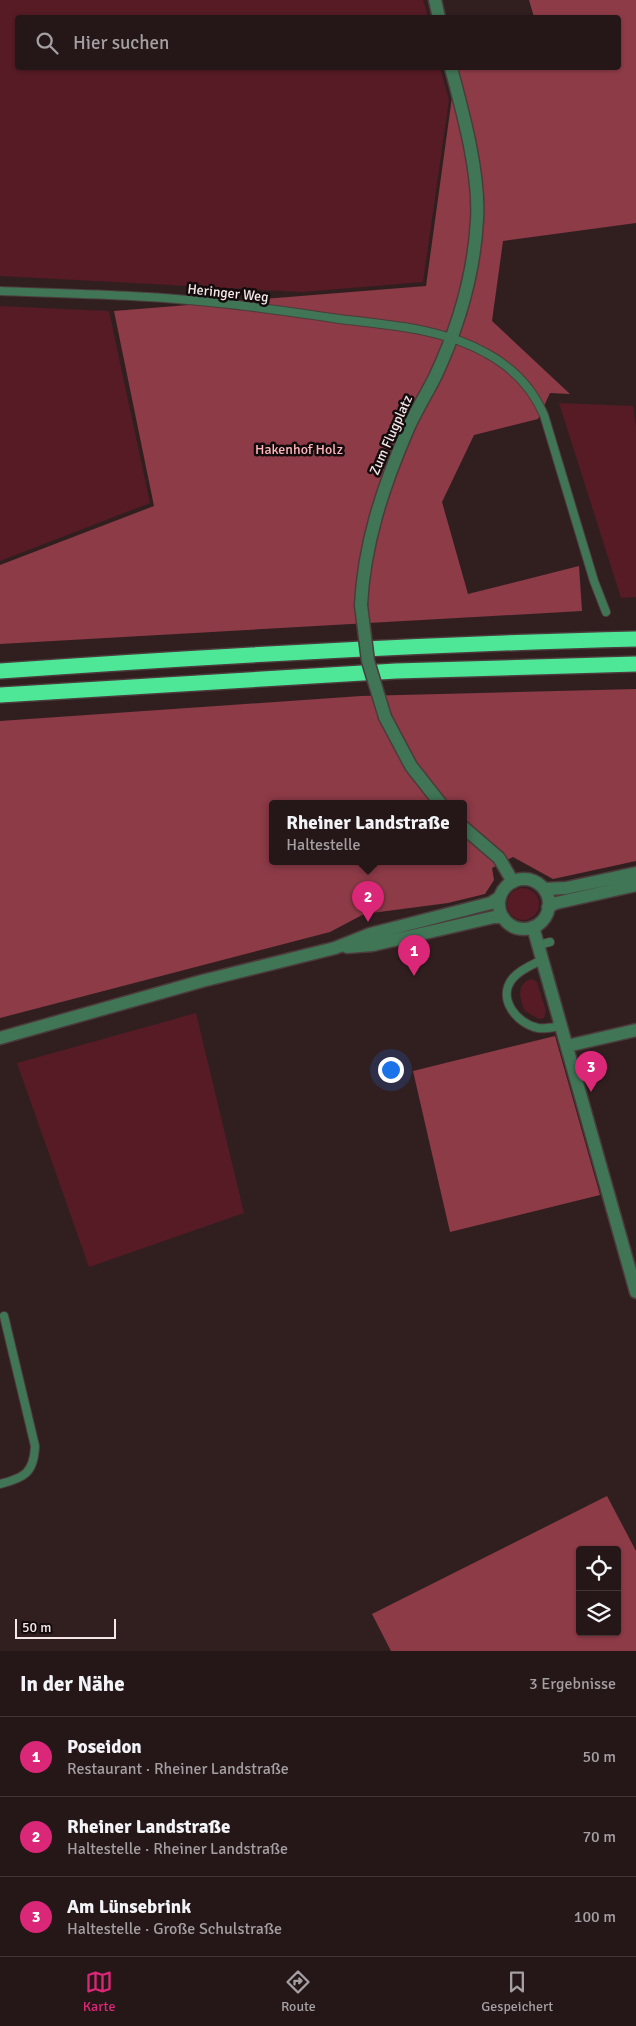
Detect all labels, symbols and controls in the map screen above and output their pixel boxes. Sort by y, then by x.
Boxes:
search box [15,15,621,70]
icon: search [33,29,61,57]
text: Hier suchen [73,31,169,55]
street label: Heringer Weg [187,280,269,306]
street label: Zum Flugplatz [366,392,416,478]
park label: Hakenhof Holz [255,441,343,458]
popup [269,800,467,865]
text: Rheiner Landstraße [286,811,450,835]
text: Haltestelle [286,835,361,855]
pin: 2 [352,881,384,922]
pin: 1 [398,935,430,976]
pin: 3 [575,1051,607,1092]
your location [378,1057,404,1083]
map controls [576,1546,621,1636]
button: locate [576,1546,621,1591]
button: layers [576,1591,621,1636]
scale bar [15,1616,116,1639]
text: 50 m [22,1619,51,1636]
text: In der Nähe [20,1671,125,1697]
text: 3 Ergebnisse [529,1674,616,1694]
text: Poseidon [67,1735,142,1759]
text: 1 [32,1747,40,1767]
text: 50 m [582,1747,616,1767]
text: Restaurant · Rheiner Landstraße [67,1759,289,1779]
text: Rheiner Landstraße [67,1815,231,1839]
text: 2 [32,1827,40,1847]
text: 70 m [582,1827,616,1847]
text: Haltestelle · Rheiner Landstraße [67,1839,288,1859]
text: Am Lünsebrink [67,1895,191,1919]
text: 3 [32,1907,40,1927]
text: 100 m [574,1907,616,1927]
text: Haltestelle · Große Schulstraße [67,1919,282,1939]
tab: Karte [83,1968,115,2015]
tab: Route [281,1968,316,2015]
tab: Gespeichert [481,1968,553,2015]

